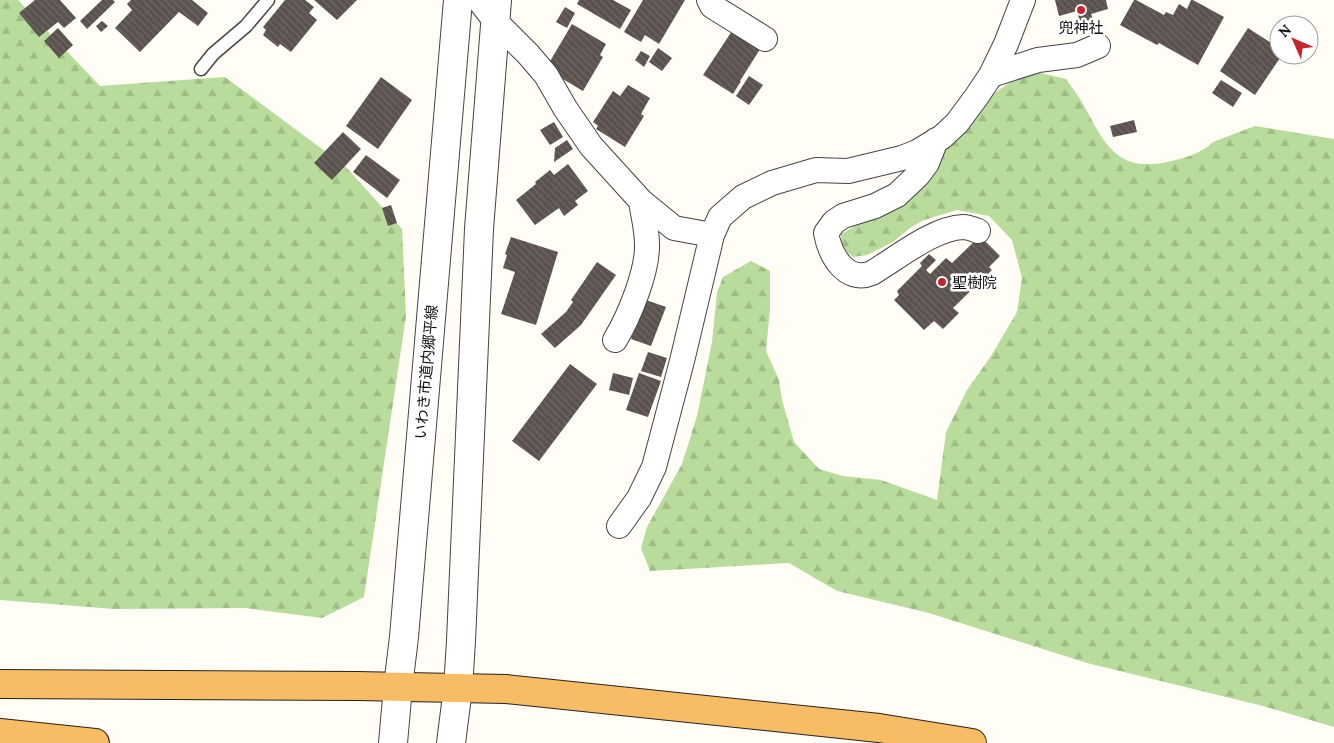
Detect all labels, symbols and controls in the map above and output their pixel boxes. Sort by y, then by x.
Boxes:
marker: 兜神社 [1075,4,1087,16]
north arrow [1269,15,1319,65]
place label: 兜神社 [1058,18,1104,37]
text: N [1275,20,1295,41]
place label: 聖樹院 [952,273,997,292]
marker: 聖樹院 [936,276,948,288]
street label: いわき市道内郷平線 [411,304,441,440]

